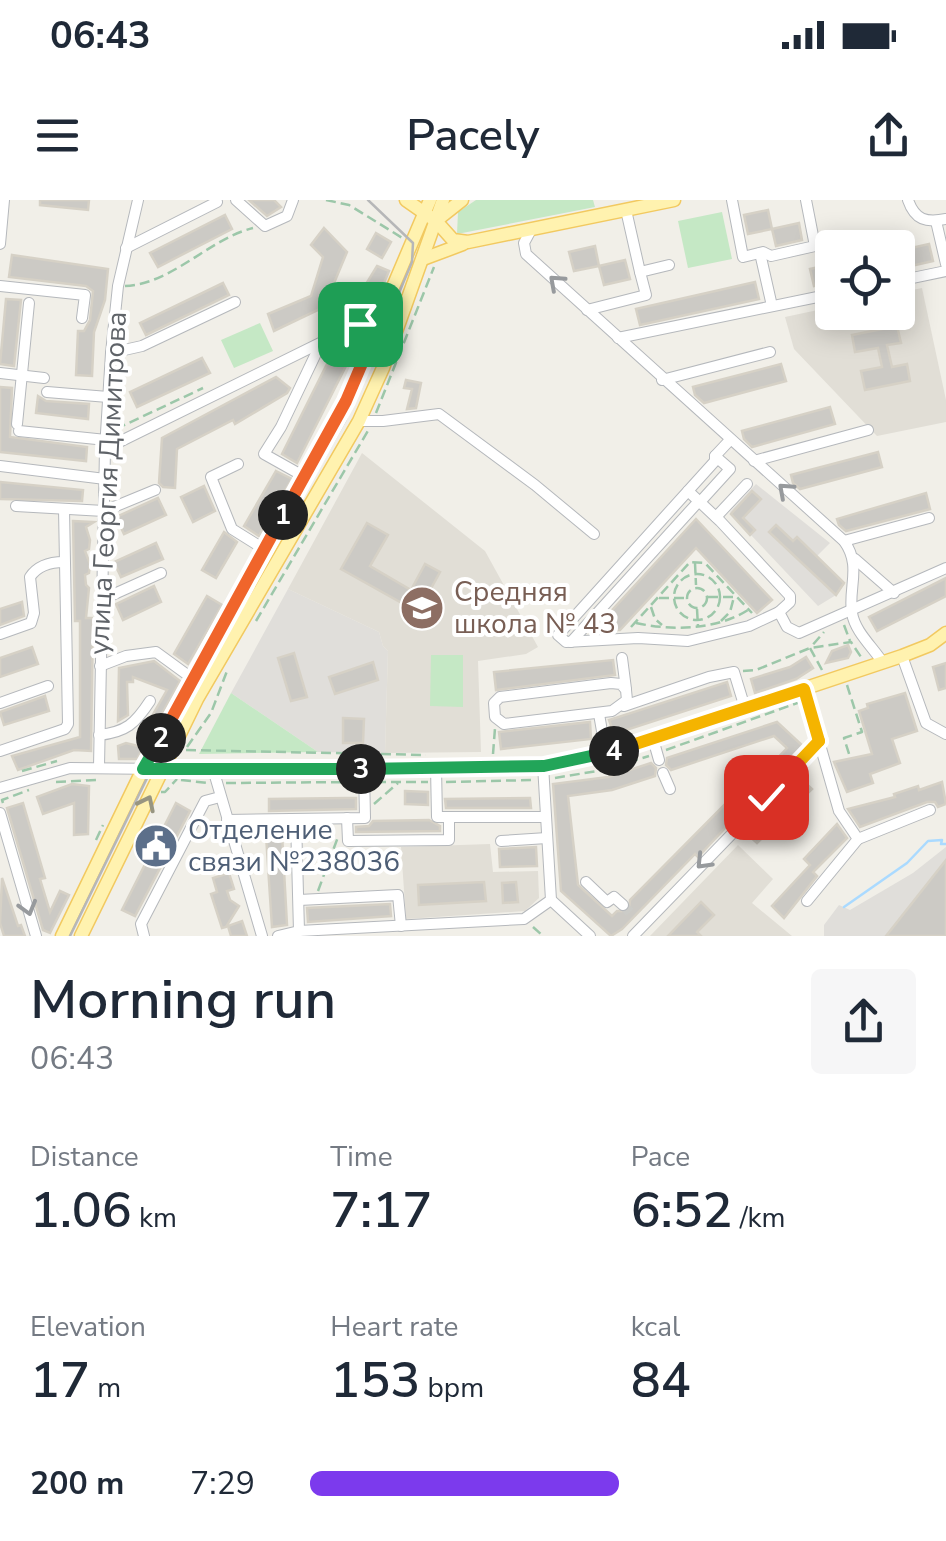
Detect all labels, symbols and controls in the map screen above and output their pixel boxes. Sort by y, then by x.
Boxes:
text: 06:43 [50,10,151,61]
text: Pacely [406,105,540,166]
icon: menu [30,108,85,163]
icon: share [861,108,916,163]
map controls [815,230,915,330]
button: locate [815,230,915,330]
one-way arrow [549,276,568,294]
pin [318,282,403,367]
icon: arrive [333,297,388,352]
street label: улица Георгия Димитрова [80,310,136,656]
one-way arrow [778,483,797,501]
pin: 1 [258,490,308,540]
text: 1 [275,496,291,534]
place label: Средняя школа № 43 [454,573,616,643]
school or university icon: Средняя школа № 43 [399,585,445,631]
pin: 2 [136,713,186,763]
text: 2 [153,719,169,757]
pin: 4 [589,726,639,776]
text: 4 [606,732,622,770]
pin: 3 [336,744,386,794]
text: 3 [353,750,369,788]
pin [724,755,809,840]
icon: check [739,770,794,825]
one-way arrow [135,796,154,814]
place label: Отделение связи №238036 [188,811,400,881]
public building icon: Отделение связи №238036 [133,823,179,869]
one-way arrow [697,851,715,869]
one-way arrow [16,899,37,916]
text: Morning run [30,962,336,1037]
button: share [811,969,916,1074]
text: 06:43 [30,1037,114,1080]
text: Distance [30,1138,139,1176]
text: Time [330,1138,393,1176]
text: Pace [631,1138,690,1176]
text: 1.06 [30,1176,132,1245]
text: 7:17 [330,1176,432,1245]
text: 6:52 [631,1176,733,1245]
text: km [132,1199,177,1237]
text: /km [733,1199,786,1237]
text: Elevation [30,1308,146,1346]
text: Heart rate [330,1308,458,1346]
text: kcal [631,1308,680,1346]
text: 17 [30,1346,90,1415]
text: 153 [330,1346,420,1415]
text: 84 [631,1346,691,1415]
text: m [90,1369,121,1407]
text: bpm [420,1369,484,1407]
text: 200 m [30,1462,124,1505]
text: 7:29 [190,1462,255,1505]

